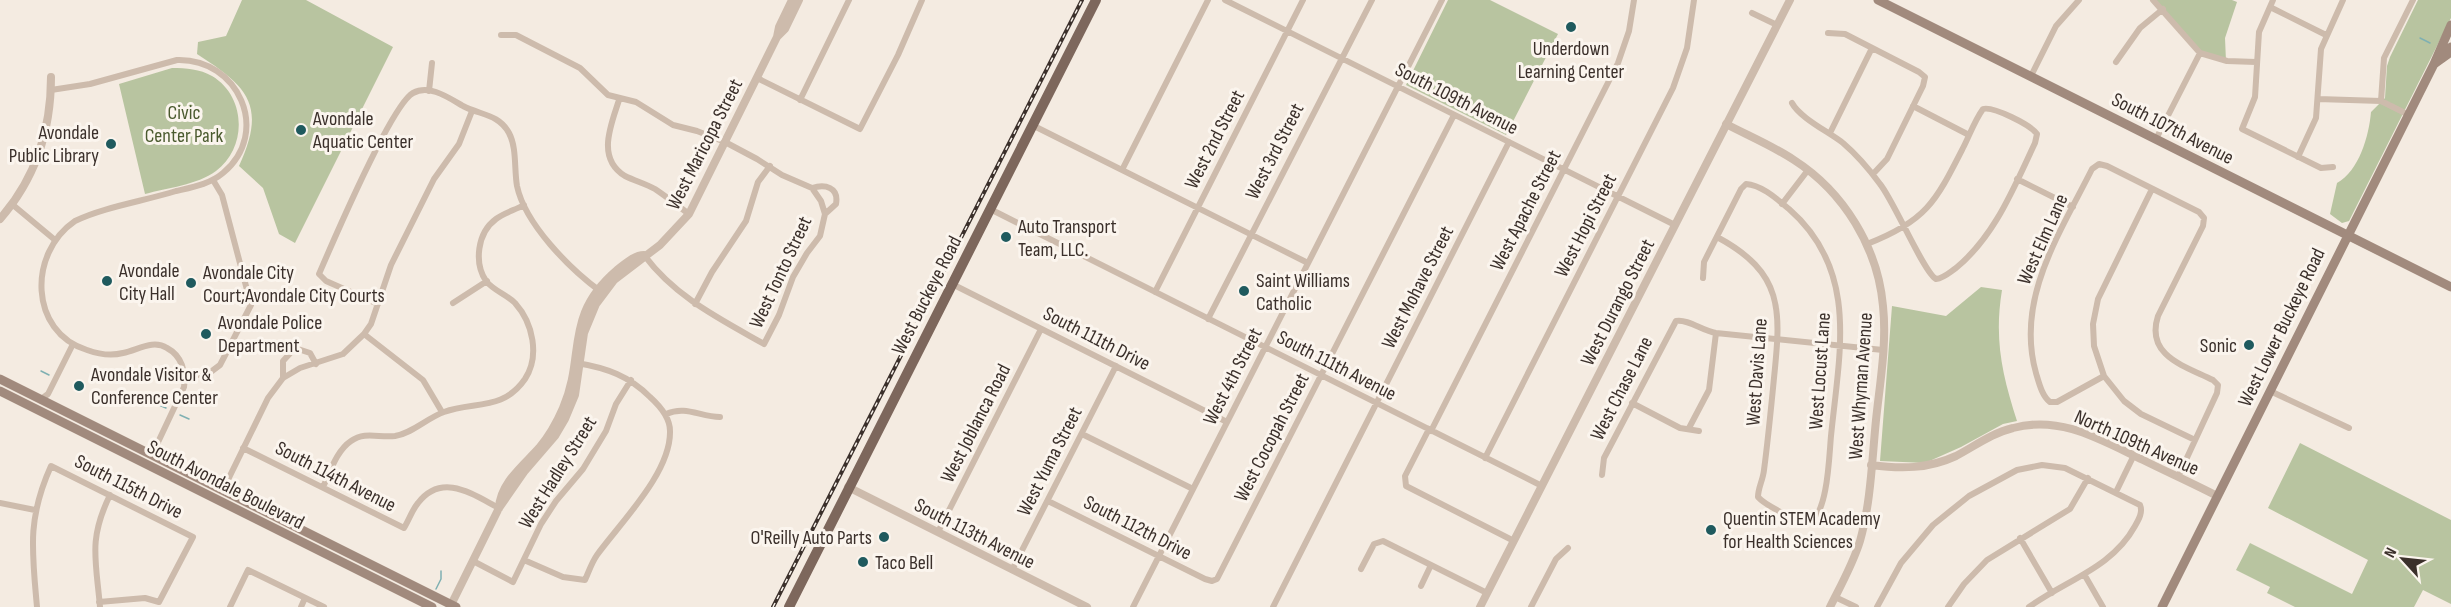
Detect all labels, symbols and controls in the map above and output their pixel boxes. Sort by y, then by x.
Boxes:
marker: Underdown Learning Center [1564,20,1578,34]
place label: Underdown Learning Center [1518,37,1625,84]
street label: South 109th Avenue [1391,58,1522,140]
street label: West Maricopa Street [662,75,748,214]
street label: West 2nd Street [1180,86,1250,193]
street label: South 107th Avenue [2107,88,2238,170]
street label: West 3rd Street [1240,99,1309,204]
park label: Civic Center Park [145,101,224,148]
place label: Avondale Aquatic Center [312,107,413,154]
place label: Avondale Public Library [9,121,99,168]
marker: Avondale Aquatic Center [294,123,308,137]
marker: Avondale Public Library [104,137,118,151]
street label: West Apache Street [1485,146,1567,275]
street label: West Hopi Street [1550,170,1622,281]
street label: West Elm Lane [2012,190,2074,289]
street label: West Tonto Street [745,213,817,332]
place label: Auto Transport Team, LLC. [1017,215,1117,262]
street label: West Mohave Street [1377,222,1459,353]
marker: Auto Transport Team, LLC. [999,230,1013,244]
street label: West Buckeye Road [887,232,967,359]
street label: West Durango Street [1576,235,1660,370]
street label: West Lower Buckeye Road [2233,244,2331,411]
place label: Avondale City Hall [118,259,180,306]
place label: Avondale City Court;Avondale City Courts [202,261,385,308]
place label: Saint Williams Catholic [1256,269,1350,316]
marker: Avondale City Hall [100,274,114,288]
marker: Avondale City Court;Avondale City Courts [184,276,198,290]
marker: Saint Williams Catholic [1237,284,1251,298]
street label: South 111th Drive [1039,302,1154,376]
place label: Avondale Police Department [217,311,322,358]
street label: West Locust Lane [1804,312,1836,430]
street label: West Whyman Avenue [1844,312,1878,461]
street label: West Davis Lane [1741,317,1773,427]
street label: West 4th Street [1198,324,1268,429]
street label: South 111th Avenue [1273,326,1400,406]
marker: Avondale Police Department [199,327,213,341]
street label: West Chase Lane [1585,333,1658,444]
place label: Sonic [2200,334,2237,358]
marker: Sonic [2242,338,2256,352]
street label: West Joblanca Road [936,360,1016,487]
place label: Avondale Visitor & Conference Center [90,363,218,410]
street label: West Cocopah Street [1229,369,1315,506]
marker: Avondale Visitor & Conference Center [72,379,86,393]
street label: West Yuma Street [1012,403,1088,520]
street label: North 109th Avenue [2071,405,2203,481]
street label: West Hadley Street [514,412,602,533]
street label: South Avondale Boulevard [143,435,308,535]
street label: South 114th Avenue [271,436,400,518]
street label: South 115th Drive [71,449,186,524]
street label: South 112th Drive [1079,490,1196,565]
street label: South 113th Avenue [910,493,1039,575]
place label: Quentin STEM Academy for Health Sciences [1723,507,1881,554]
marker: Quentin STEM Academy for Health Sciences [1704,523,1718,537]
place label: O'Reilly Auto Parts [751,526,872,550]
north arrow [2373,529,2433,589]
marker: O'Reilly Auto Parts [877,530,891,544]
text: N [2381,545,2401,561]
place label: Taco Bell [875,551,933,575]
marker: Taco Bell [856,555,870,569]

